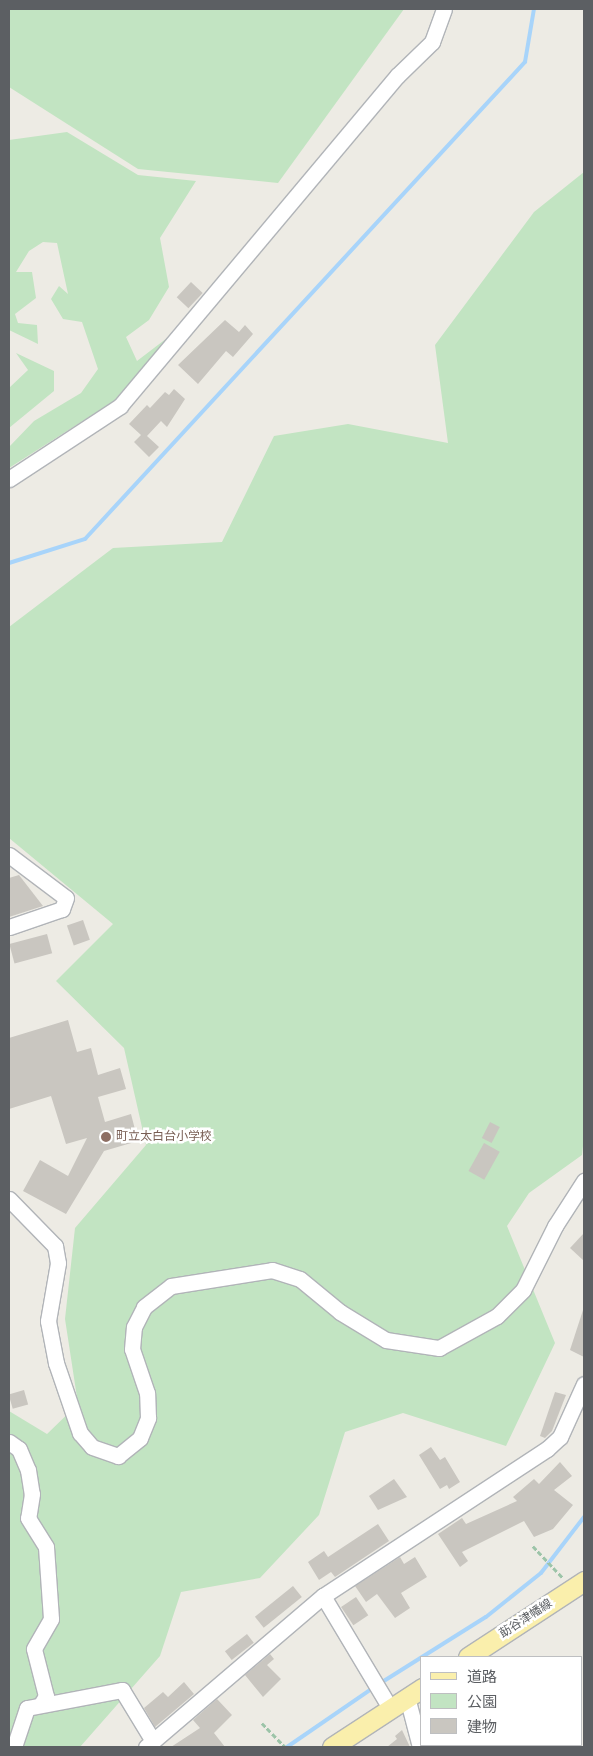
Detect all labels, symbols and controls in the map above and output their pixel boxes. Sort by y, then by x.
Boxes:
place label: 町立太白台小学校 [116,1130,212,1144]
marker: 町立太白台小学校 [100,1131,112,1143]
street label: 莇谷津幡線 [497,1597,555,1641]
legend [420,1656,583,1746]
text: 道路 [467,1668,497,1685]
text: 公園 [467,1693,497,1710]
text: 建物 [467,1718,497,1735]

